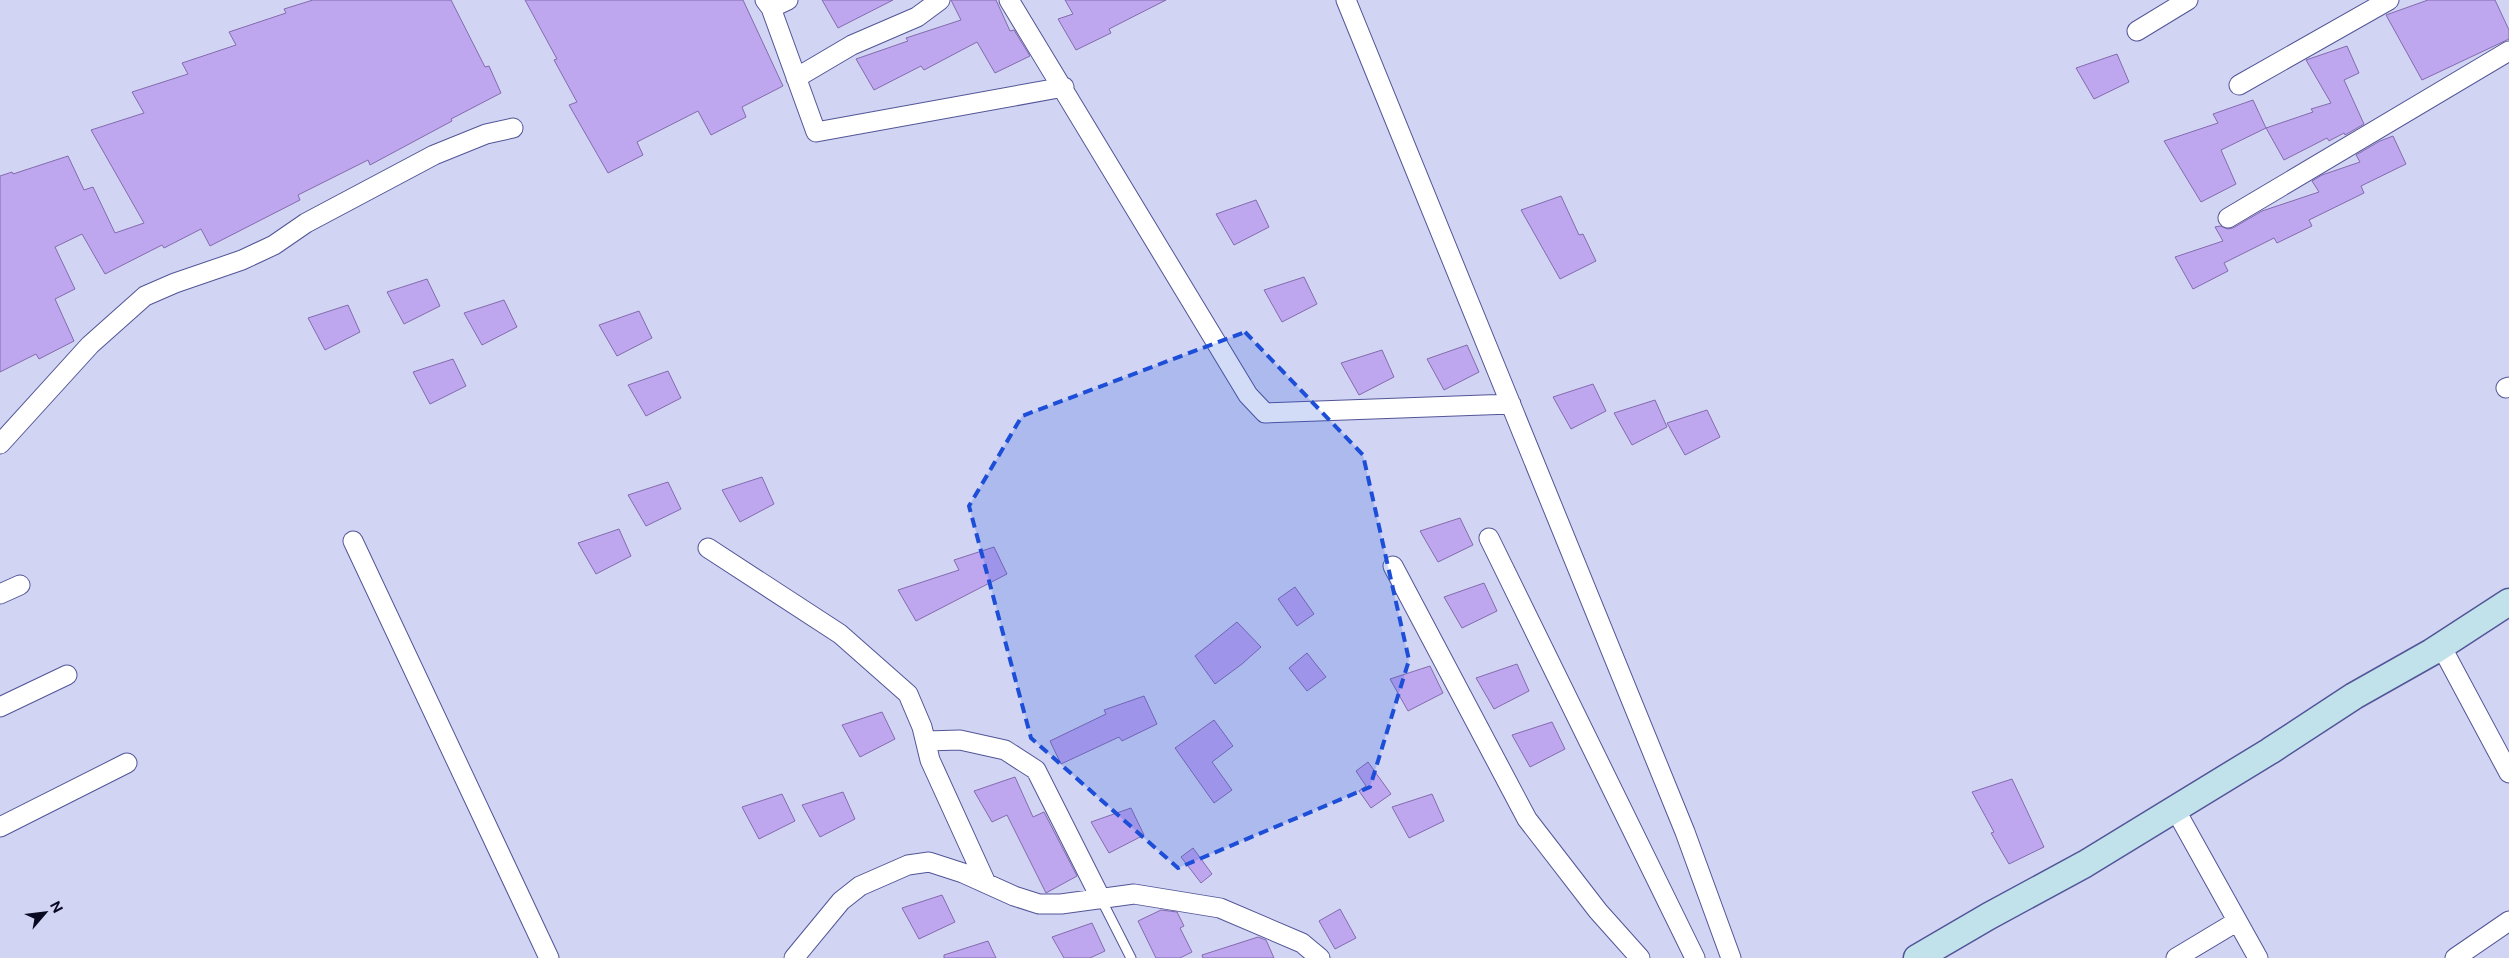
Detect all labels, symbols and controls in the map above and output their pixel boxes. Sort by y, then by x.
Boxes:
north arrow [20,888,70,938]
text: N [47,898,66,915]

